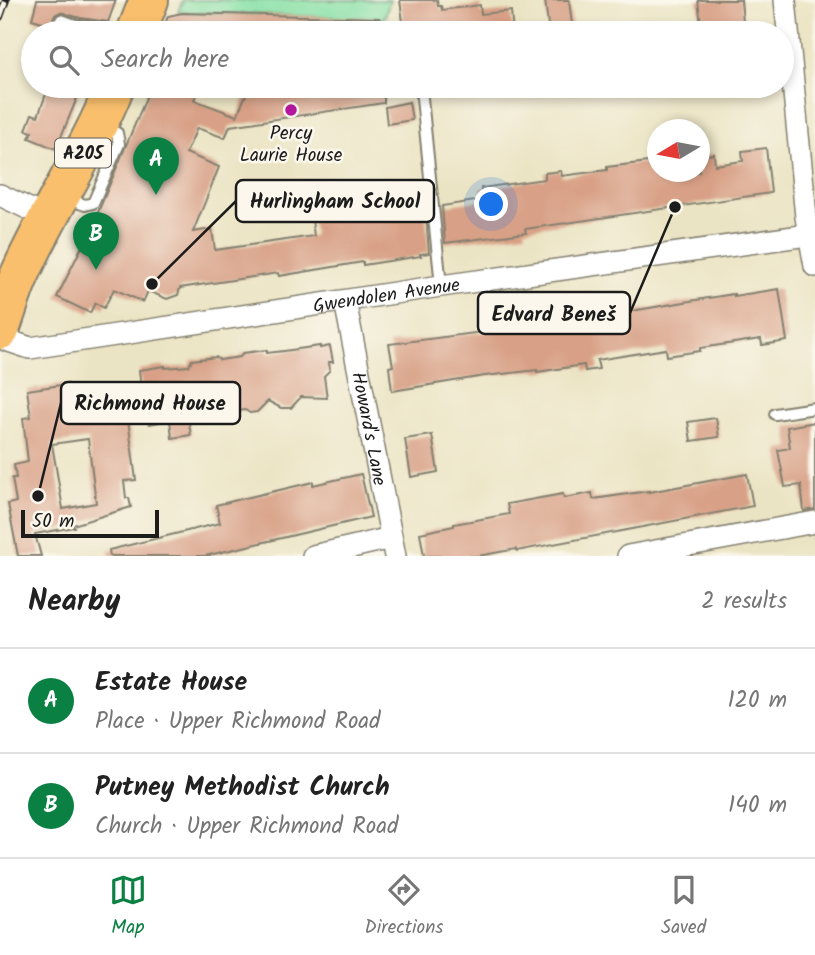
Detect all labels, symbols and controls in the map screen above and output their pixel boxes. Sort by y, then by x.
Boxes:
search box [21,21,794,98]
text: Search here [101,39,229,81]
icon: search [45,41,83,79]
marker: Percy Laurie House [283,102,299,118]
place label: Percy Laurie House [240,119,343,171]
north arrow [647,119,710,182]
pin: A [133,137,179,195]
road number: A205 [55,138,111,168]
callout: Hurlingham School [236,180,434,222]
text: Hurlingham School [250,186,421,219]
your location [474,187,508,221]
pin: B [73,212,119,270]
street label: Gwendolen Avenue [311,270,462,322]
callout: Edvard Beneš [478,292,630,334]
text: Edvard Beneš [492,299,616,332]
street label: Howard's Lane [342,369,394,489]
callout: Richmond House [61,382,240,424]
text: Richmond House [74,388,226,421]
scale bar [21,507,159,539]
text: 50 m [32,507,74,537]
text: Nearby [28,578,120,626]
text: 2 results [701,584,787,620]
text: Estate House [95,662,247,704]
text: A [44,683,58,719]
text: 120 m [727,683,787,719]
text: Place · Upper Richmond Road [95,704,381,740]
text: Putney Methodist Church [95,767,390,809]
text: B [44,788,58,824]
text: 140 m [728,788,787,824]
text: Church · Upper Richmond Road [95,809,398,845]
tab: Map [109,871,147,943]
tab: Directions [365,871,443,943]
tab: Saved [661,871,706,943]

